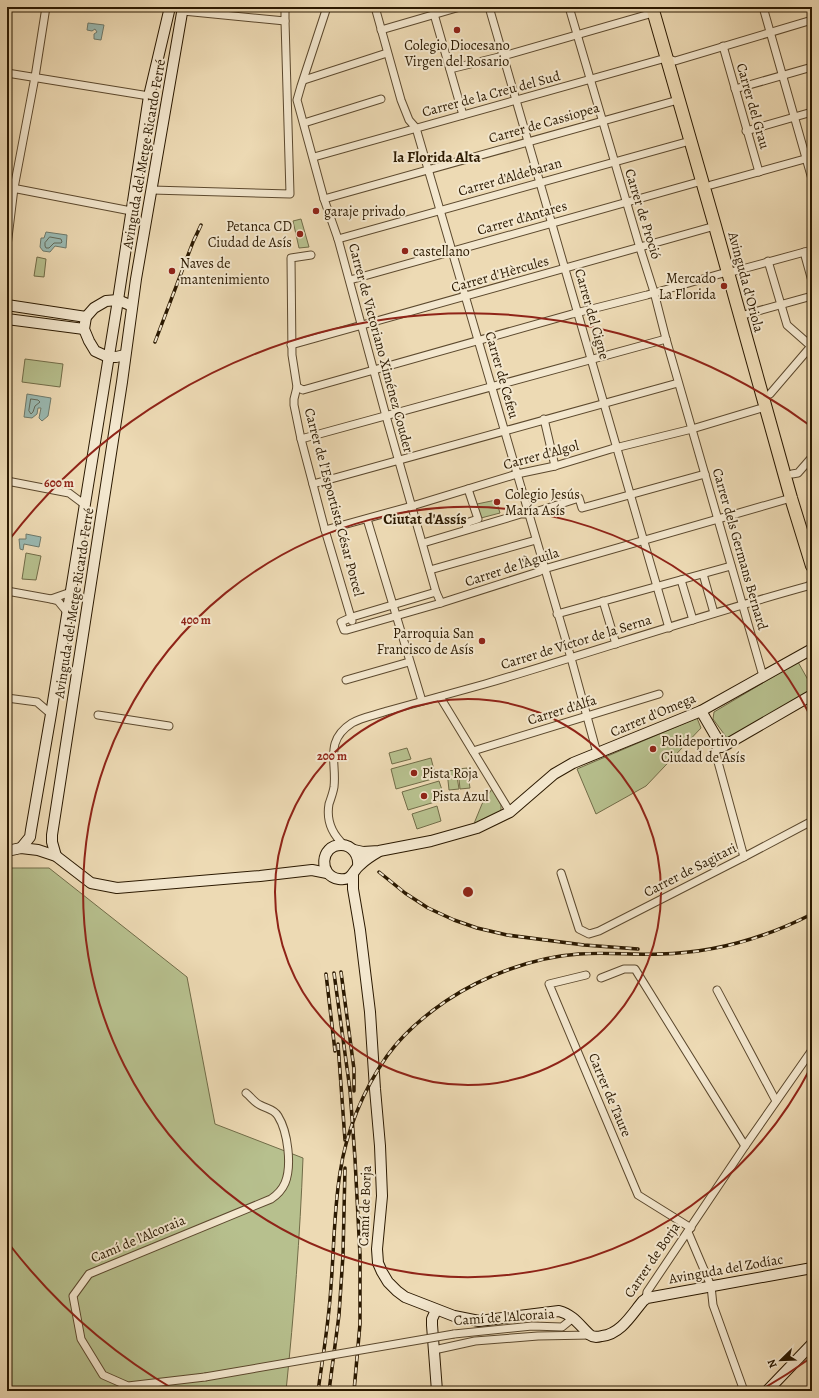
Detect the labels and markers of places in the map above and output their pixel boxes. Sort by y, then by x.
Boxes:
marker: Colegio Diocesano Virgen del Rosario [452,25,462,35]
place label: Colegio Diocesano Virgen del Rosario [404,36,510,71]
place label: garaje privado [324,202,405,221]
marker: garaje privado [311,206,321,216]
place label: Petanca CD Ciudad de Asís [208,217,292,252]
marker: Petanca CD Ciudad de Asís [295,229,305,239]
place label: castellano [413,242,470,261]
marker: castellano [400,246,410,256]
place label: Naves de mantenimiento [180,254,270,289]
marker: Naves de mantenimiento [167,266,177,276]
place label: Mercado La Florida [659,269,716,304]
marker: Mercado La Florida [719,281,729,291]
place label: Colegio Jesús María Asís [505,485,580,520]
marker: Colegio Jesús María Asís [492,497,502,507]
place label: Parroquia San Francisco de Asís [377,624,474,659]
marker: Parroquia San Francisco de Asís [477,636,487,646]
place label: Polideportivo Ciudad de Asís [661,732,745,767]
marker: Polideportivo Ciudad de Asís [648,744,658,754]
place label: Pista Roja [422,764,479,783]
marker: Pista Roja [409,768,419,778]
place label: Pista Azul [432,787,489,806]
marker: Pista Azul [419,791,429,801]
centre of rings [461,885,475,899]

